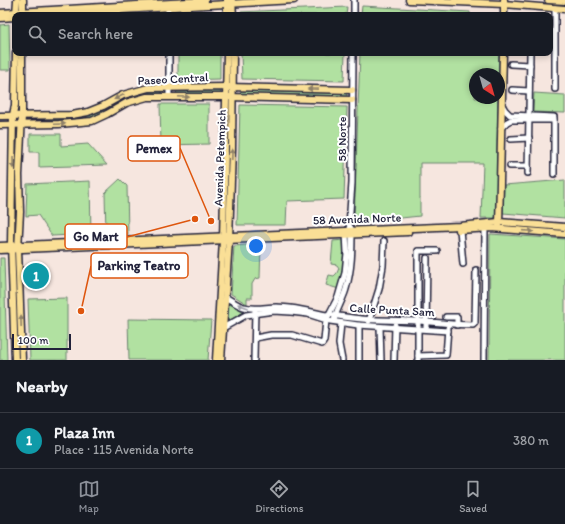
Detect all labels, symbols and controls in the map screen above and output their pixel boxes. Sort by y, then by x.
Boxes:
search box [12,12,553,56]
icon: search [26,23,48,45]
text: Search here [58,25,133,43]
north arrow [469,68,505,104]
street label: Paseo Central [137,70,209,88]
one-way arrow [306,86,319,92]
one-way arrow [113,94,125,100]
one-way arrow [178,94,190,101]
street label: Avenida Petempich [211,109,229,207]
street label: 58 Norte [335,116,349,161]
one-way arrow [54,120,66,127]
callout: Pemex [128,136,180,161]
text: Pemex [136,141,173,156]
one-way arrow [228,148,235,160]
one-way arrow [10,157,16,170]
street label: 58 Avenida Norte [313,210,402,228]
callout: Go Mart [65,224,127,249]
one-way arrow [522,227,534,234]
text: Go Mart [73,229,119,244]
your location [246,236,266,256]
callout: Parking Teatro [91,253,188,278]
text: Parking Teatro [98,258,181,274]
pin: 1 [23,261,49,291]
street label: Calle Punta Sam [349,301,435,319]
one-way arrow [237,302,249,308]
one-way arrow [17,315,24,327]
scale bar [12,332,71,351]
text: 100 m [18,334,48,347]
text: Nearby [16,376,68,396]
text: Plaza Inn [54,424,115,442]
text: 1 [26,433,32,448]
text: 380 m [513,433,549,448]
text: Place · 115 Avenida Norte [54,442,194,457]
tab: Map [78,478,100,515]
tab: Directions [255,478,304,515]
tab: Saved [459,478,487,515]

